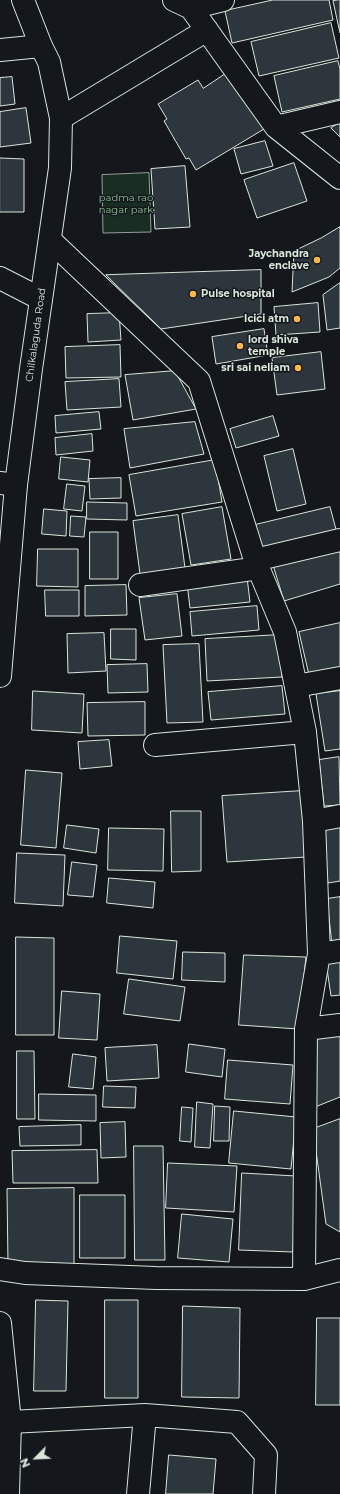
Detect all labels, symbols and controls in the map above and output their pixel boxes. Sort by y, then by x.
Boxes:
park label: padma rao nagar park [99,192,153,216]
place label: Jaychandra enclave [249,248,309,272]
marker: Jaychandra enclave [312,255,322,265]
street label: Chilkalaguda Road [23,287,49,383]
place label: Pulse hospital [201,288,275,300]
marker: Pulse hospital [188,289,198,299]
place label: Icici atm [244,313,289,325]
marker: Icici atm [292,314,302,324]
place label: lord shiva temple [248,334,299,358]
marker: lord shiva temple [235,341,245,351]
place label: sri sai neliam [221,362,290,374]
marker: sri sai neliam [293,363,303,373]
north arrow [16,1438,56,1478]
text: N [17,1456,33,1470]

